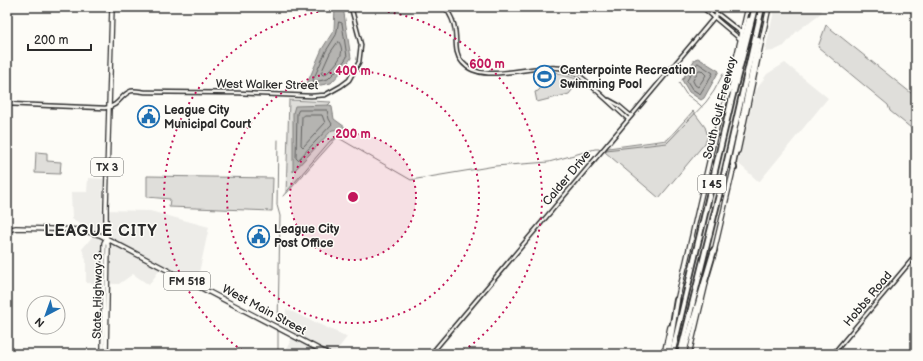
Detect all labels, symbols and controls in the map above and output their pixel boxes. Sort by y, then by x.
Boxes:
scale bar [28,26,91,52]
text: 200 m [34,33,68,48]
street label: South Gulf Freeway [700,55,740,161]
text: 600 m [469,57,505,72]
place label: Centerpointe Recreation Swimming Pool [560,63,696,92]
text: 400 m [335,64,371,79]
sports icon: Centerpointe Recreation Swimming Pool [531,64,557,90]
street label: West Walker Street [216,77,319,93]
place label: League City Municipal Court [164,103,251,132]
public building icon: League City Municipal Court [136,104,162,130]
text: 200 m [335,127,371,142]
street label: Calder Drive [539,147,595,209]
road number: TX 3 [91,158,123,176]
road number: I 45 [698,175,726,193]
centre of rings [346,190,360,204]
district label: LEAGUE CITY [44,222,158,241]
place label: League City Post Office [274,222,340,251]
public building icon: League City Post Office [245,223,271,249]
street label: State Highway 3 [90,253,106,339]
street label: Hobbs Road [841,268,895,330]
road number: FM 518 [164,272,210,290]
street label: West Main Street [219,282,309,339]
north arrow [26,295,66,335]
text: N [32,315,47,330]

